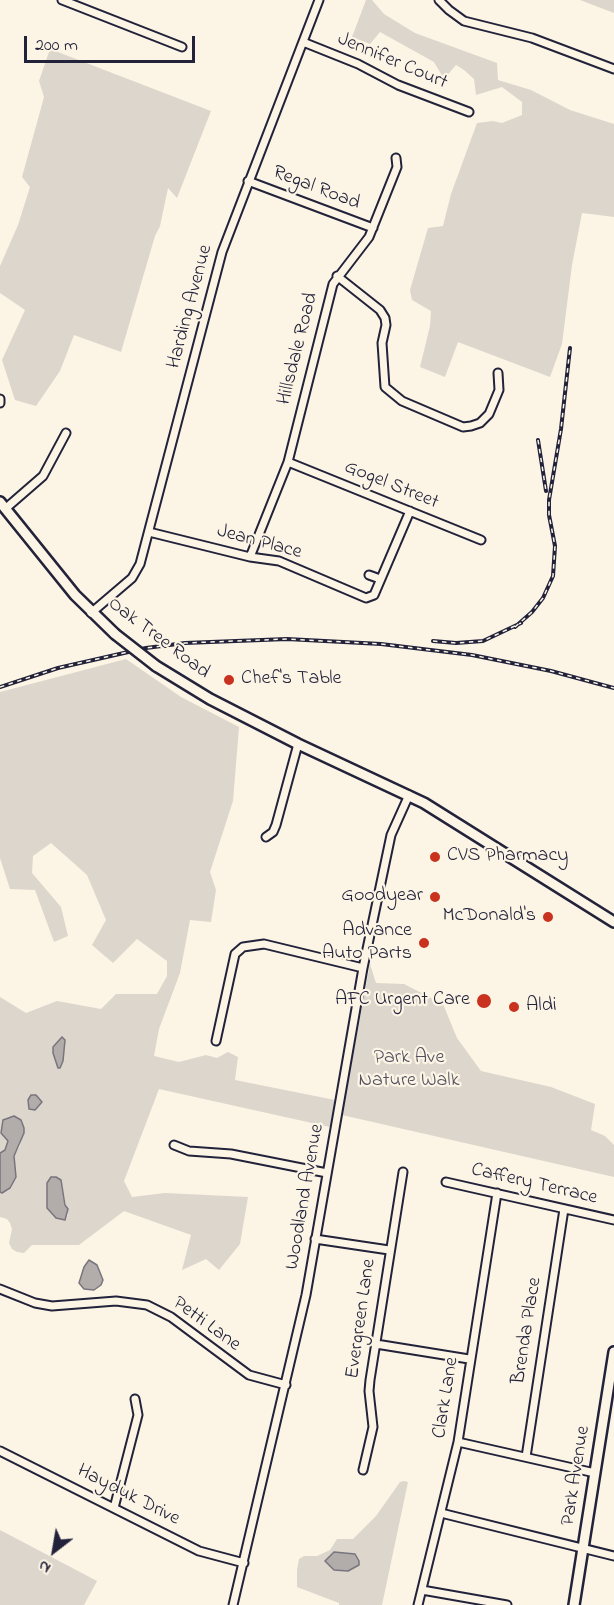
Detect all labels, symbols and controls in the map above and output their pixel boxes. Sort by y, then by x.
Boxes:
scale bar [27,24,198,62]
street label: Jennifer Court [333,28,451,96]
text: 200 m [35,33,78,59]
street label: Regal Road [269,161,363,217]
street label: Harding Avenue [163,242,219,372]
street label: Hillsdale Road [273,290,325,408]
street label: Gogel Street [340,456,442,516]
street label: Jean Place [214,520,304,566]
street label: Oak Tree Road [102,593,214,685]
place label: Chef's Table [241,668,342,692]
marker: Chef's Table [222,673,236,687]
place label: CVS Pharmacy [447,845,568,869]
marker: CVS Pharmacy [428,850,442,864]
place label: Goodyear [341,885,423,909]
marker: Goodyear [428,890,442,904]
place label: McDonald's [442,905,536,929]
marker: McDonald's [541,910,555,924]
place label: Advance Auto Parts [322,920,412,967]
marker: Advance Auto Parts [417,936,431,950]
place label: AFC Urgent Care [335,989,470,1013]
marker: AFC Urgent Care [475,992,493,1010]
place label: Aldi [526,995,557,1019]
marker: Aldi [507,1000,521,1014]
park label: Park Ave Nature Walk [359,1047,459,1094]
street label: Woodland Avenue [281,1122,331,1272]
street label: Caffery Terrace [469,1159,599,1211]
street label: Evergreen Lane [342,1258,382,1380]
street label: Brenda Place [508,1276,548,1386]
street label: Petti Lane [167,1292,245,1358]
street label: Clark Lane [429,1356,465,1440]
street label: Park Avenue [557,1424,597,1528]
street label: Hayduk Drive [73,1460,183,1532]
north arrow [24,1521,84,1581]
text: N [34,1553,56,1579]

